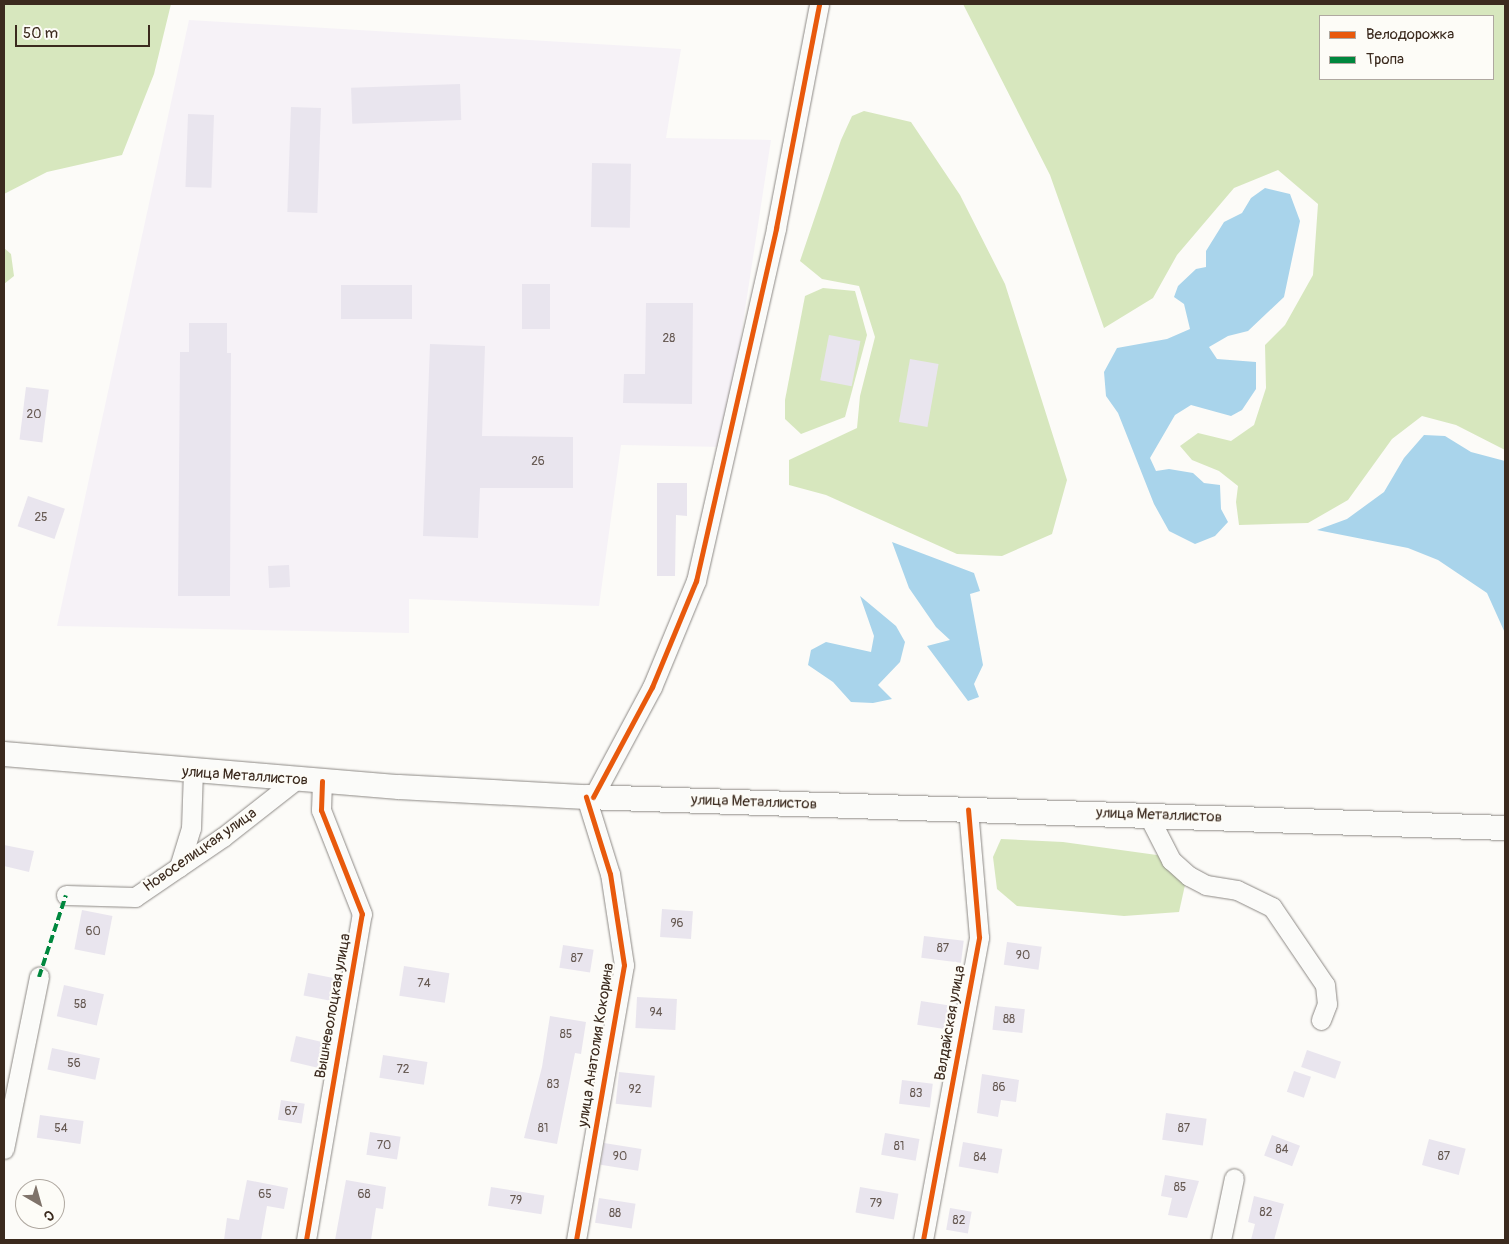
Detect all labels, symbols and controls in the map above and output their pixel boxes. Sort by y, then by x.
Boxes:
scale bar [18,15,152,47]
legend [1319,15,1494,80]
text: 50 m [23,24,58,43]
text: Велодорожка [1366,25,1454,44]
text: Тропа [1366,50,1404,69]
house number: 28 [663,332,675,346]
house number: 20 [27,408,41,422]
house number: 26 [531,455,545,469]
house number: 25 [34,511,48,525]
street label: улица Металлистов [182,763,308,789]
street label: улица Металлистов [691,791,817,813]
street label: Новоселицкая улица [140,804,260,896]
street label: улица Металлистов [1096,804,1222,826]
house number: 96 [670,917,684,931]
house number: 60 [85,925,101,939]
street label: Вышневолоцкая улица [311,932,355,1080]
house number: 87 [937,942,949,956]
house number: 90 [1016,949,1030,963]
house number: 87 [571,952,583,966]
street label: улица Анатолия Кокорина [574,962,618,1128]
street label: Валдайская улица [931,964,969,1082]
house number: 74 [417,977,431,991]
house number: 58 [74,998,86,1012]
house number: 94 [649,1006,663,1020]
house number: 88 [1003,1013,1015,1027]
house number: 85 [560,1028,572,1042]
house number: 56 [67,1057,81,1071]
house number: 72 [396,1063,410,1077]
house number: 83 [547,1078,559,1092]
house number: 86 [992,1081,1006,1095]
house number: 92 [629,1083,641,1097]
house number: 83 [910,1087,922,1101]
house number: 67 [284,1105,298,1119]
house number: 54 [54,1122,68,1136]
house number: 81 [538,1122,548,1136]
house number: 87 [1178,1122,1190,1136]
house number: 70 [377,1139,391,1153]
house number: 81 [894,1140,904,1154]
house number: 84 [1275,1143,1289,1157]
house number: 90 [613,1150,627,1164]
house number: 87 [1438,1150,1450,1164]
house number: 84 [973,1151,987,1165]
north arrow [15,1179,65,1229]
house number: 85 [1174,1181,1186,1195]
house number: 65 [258,1188,272,1202]
house number: 68 [357,1188,371,1202]
house number: 79 [510,1194,522,1208]
house number: 79 [870,1197,882,1211]
text: С [40,1206,58,1225]
house number: 82 [1260,1206,1272,1220]
house number: 88 [609,1207,621,1221]
house number: 82 [953,1214,965,1228]

